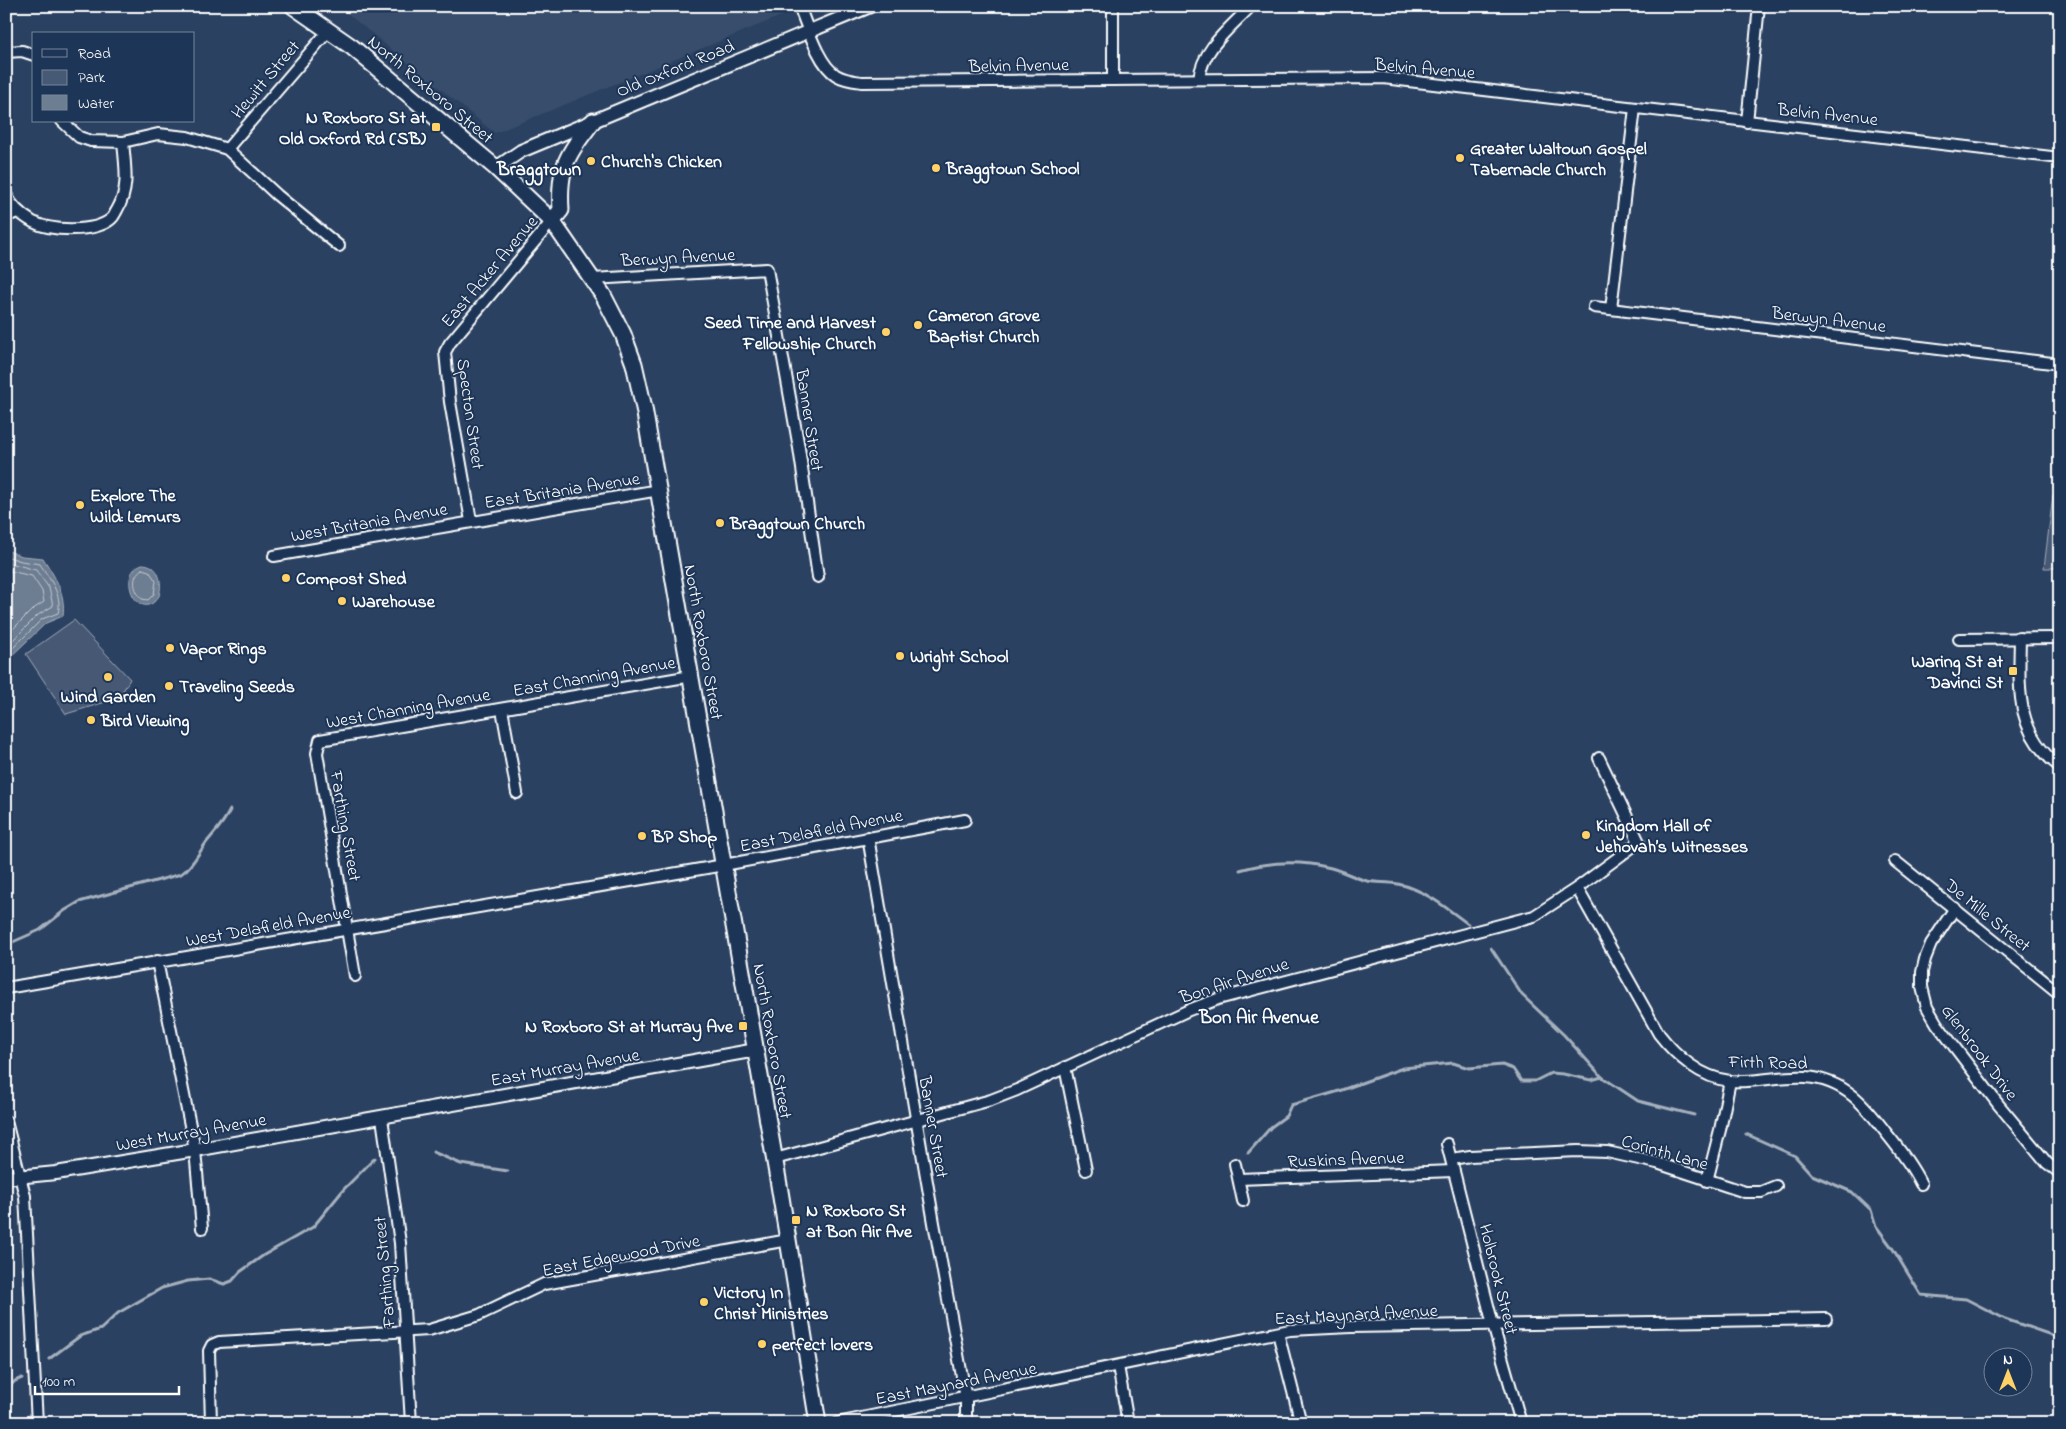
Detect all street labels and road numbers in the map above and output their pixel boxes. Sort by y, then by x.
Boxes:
street label: North Roxboro Street [361,30,498,151]
street label: Old Oxford Road [613,34,739,105]
street label: Hewitt Street [226,35,307,125]
street label: Belvin Avenue [968,53,1070,81]
street label: Belvin Avenue [1373,53,1477,87]
street label: Belvin Avenue [1775,98,1880,134]
street label: East Acker Avenue [436,210,546,334]
street label: Berwyn Avenue [619,243,737,275]
street label: Berwyn Avenue [1769,301,1888,341]
street label: Specton Street [448,357,490,471]
street label: Banner Street [787,366,829,473]
street label: East Britania Avenue [483,467,643,517]
street label: West Britania Avenue [289,497,451,551]
street label: North Roxboro Street [676,563,728,722]
street label: East Channing Avenue [511,651,679,706]
street label: West Channing Avenue [324,683,494,738]
street label: Farthing Street [320,768,367,884]
street label: East Delafield Avenue [738,803,906,861]
street label: De Mille Street [1937,873,2035,959]
street label: West Delafield Avenue [184,901,354,955]
street label: Bon Air Avenue [1176,952,1293,1012]
street label: North Roxboro Street [745,962,797,1121]
street label: Glenbrook Drive [1934,1000,2024,1107]
street label: East Murray Avenue [489,1043,643,1095]
street label: Firth Road [1727,1050,1808,1078]
street label: Banner Street [910,1073,954,1180]
street label: West Murray Avenue [114,1108,269,1160]
street label: Corinth Lane [1618,1129,1712,1179]
street label: Ruskins Avenue [1287,1146,1406,1176]
street label: Farthing Street [368,1215,405,1330]
street label: Holbrook Street [1471,1221,1523,1338]
street label: East Edgewood Drive [540,1229,704,1286]
street label: East Maynard Avenue [1274,1299,1439,1333]
street label: East Maynard Avenue [874,1356,1040,1413]

